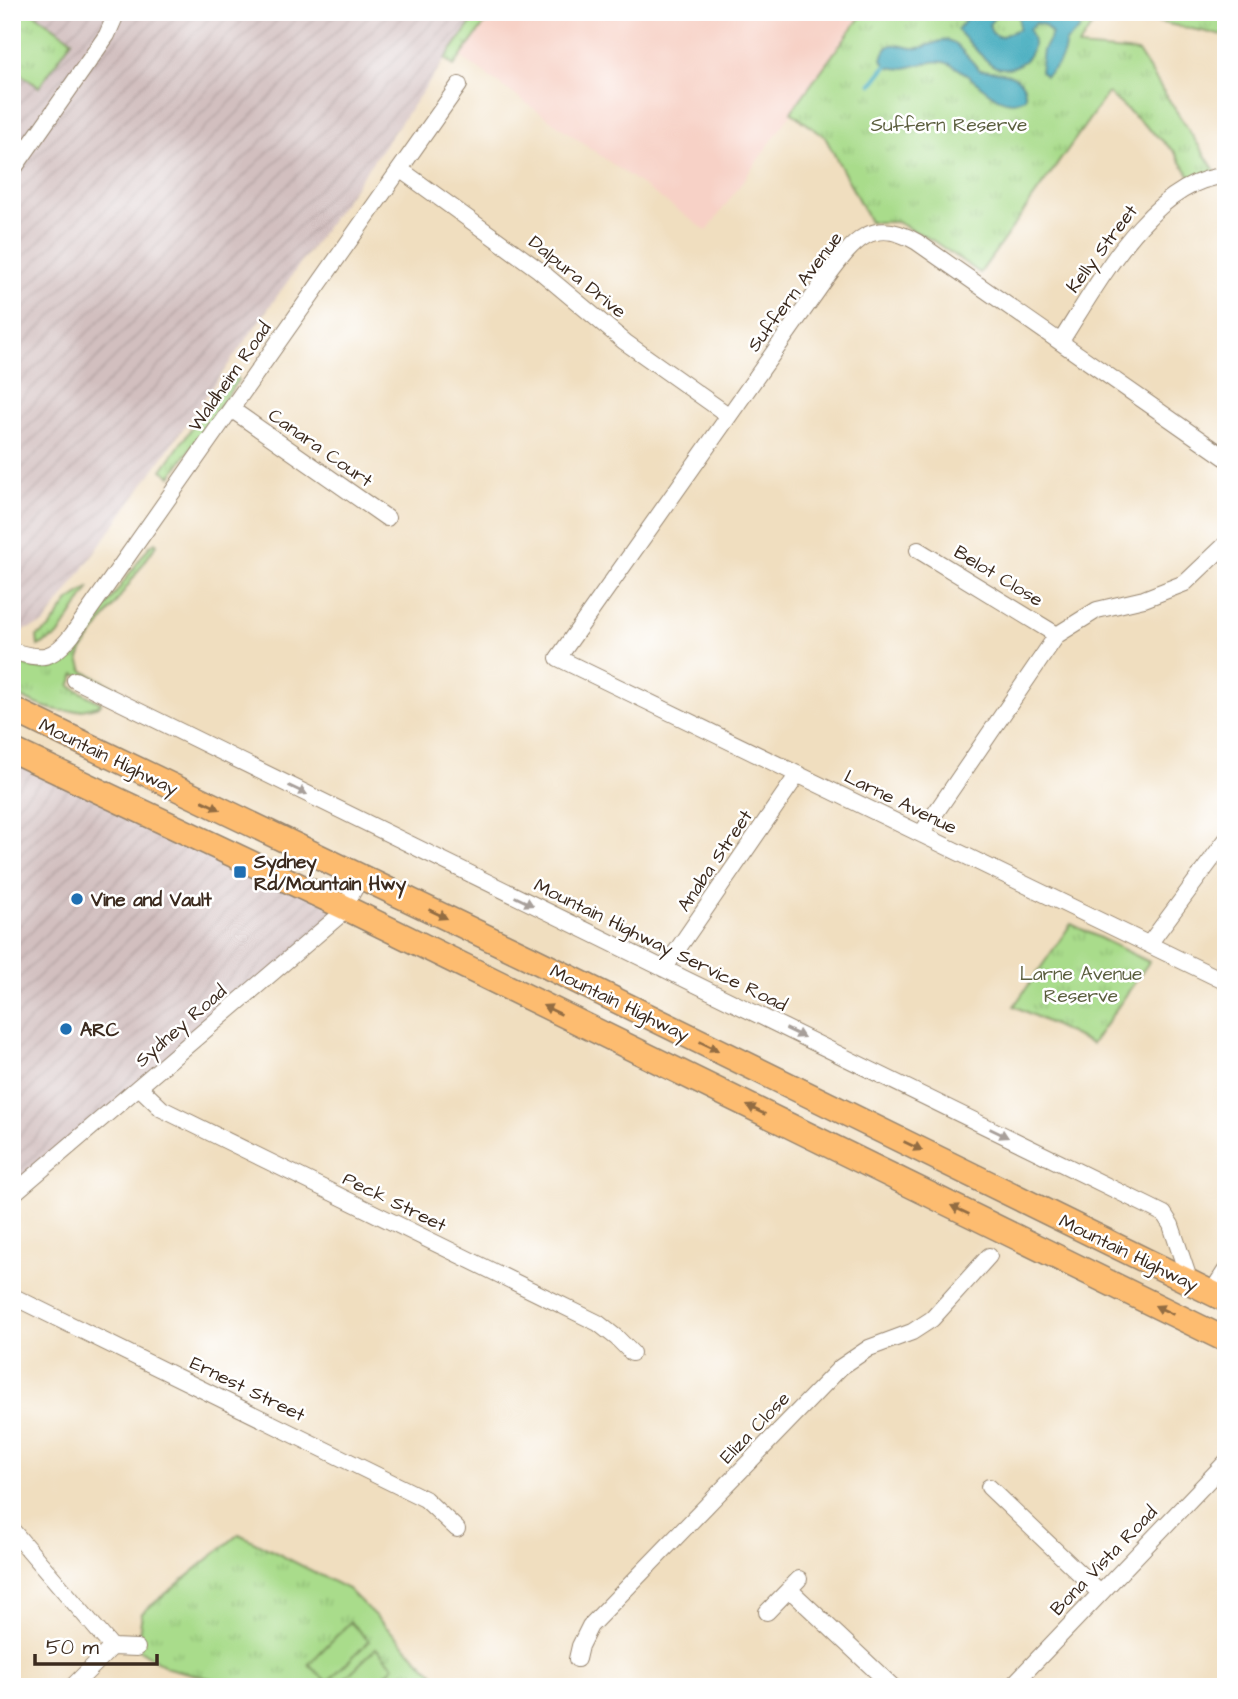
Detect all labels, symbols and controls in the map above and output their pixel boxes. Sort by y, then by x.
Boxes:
park label: Suffern Reserve [871,112,1027,139]
street label: Kelly Street [1060,199,1145,299]
street label: Suffern Avenue [741,226,849,358]
street label: Dalpura Drive [522,229,632,325]
street label: Waldheim Road [182,316,278,437]
street label: Canara Court [262,402,378,494]
street label: Belot Close [949,539,1048,614]
street label: Mountain Highway [34,712,183,804]
street label: Larne Avenue [839,763,961,841]
one-way arrow [288,784,308,795]
one-way arrow [201,799,221,810]
street label: Anaba Street [671,804,760,917]
place label: Sydney Rd/Mountain Hwy [253,849,407,899]
marker: Sydney Rd/Mountain Hwy [232,864,248,880]
street label: Mountain Highway Service Road [531,873,791,1015]
place label: Vine and Vault [90,887,212,914]
marker: Vine and Vault [69,891,85,907]
one-way arrow [514,895,534,906]
one-way arrow [428,908,449,919]
street label: Mountain Highway [547,958,693,1046]
park label: Larne Avenue Reserve [1020,961,1142,1010]
street label: Sydney Road [129,978,234,1074]
one-way arrow [542,1004,562,1015]
place label: ARC [80,1017,120,1044]
marker: ARC [58,1021,74,1037]
one-way arrow [785,1027,805,1038]
one-way arrow [699,1040,719,1051]
one-way arrow [746,1104,766,1115]
one-way arrow [989,1127,1009,1138]
one-way arrow [903,1141,923,1152]
street label: Peck Street [338,1166,451,1239]
one-way arrow [950,1205,970,1216]
street label: Mountain Highway [1054,1208,1203,1300]
one-way arrow [1154,1304,1174,1316]
street label: Ernest Street [185,1350,310,1429]
street label: Eliza Close [714,1386,796,1470]
street label: Bona Vista Road [1044,1500,1164,1622]
scale bar [35,1622,158,1666]
text: 50 m [46,1633,100,1662]

